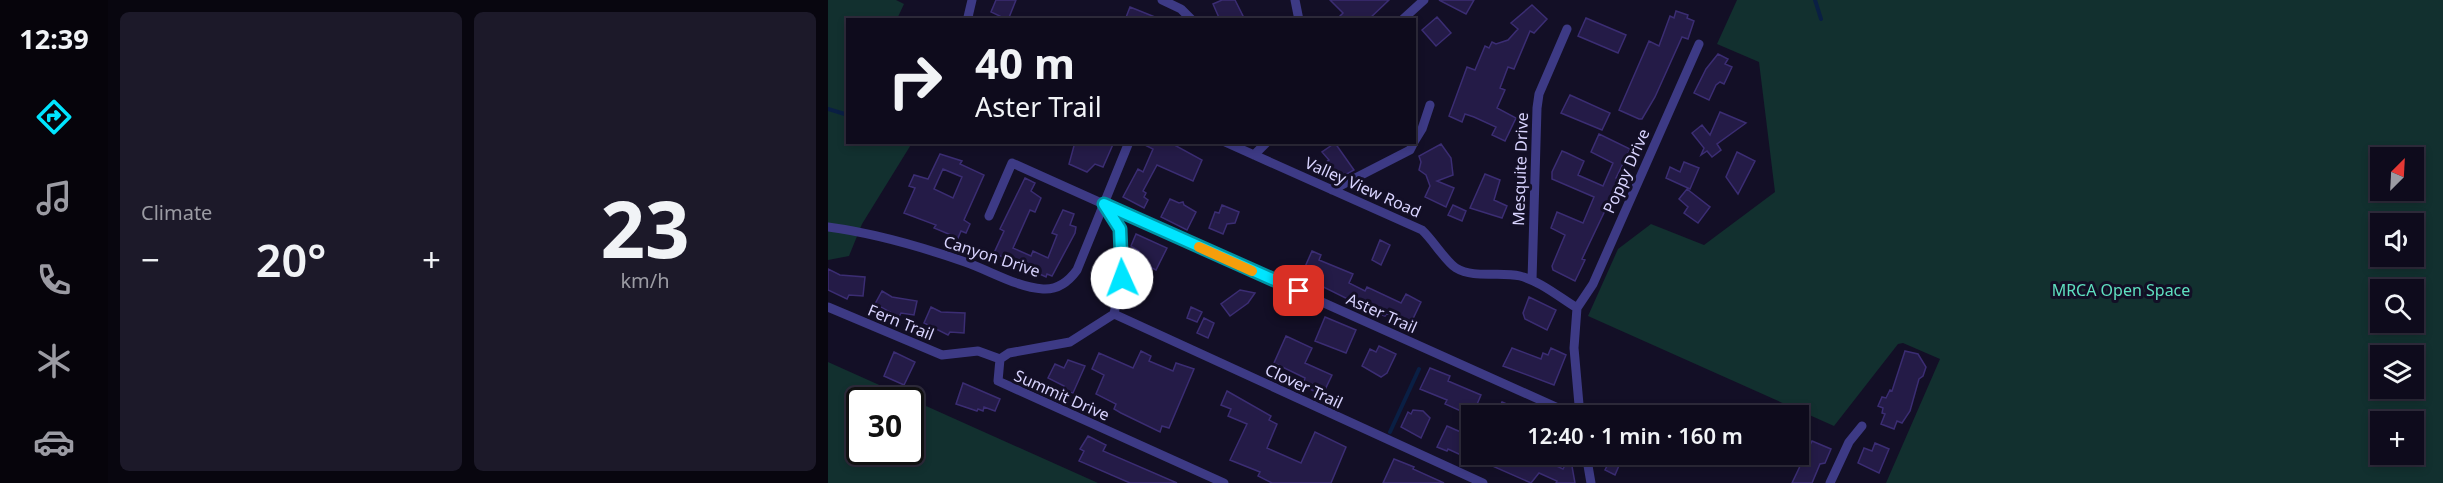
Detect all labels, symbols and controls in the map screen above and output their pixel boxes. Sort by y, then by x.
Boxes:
text: 12:39 [19,20,89,57]
text: 40 m [975,34,1075,91]
icon: right [876,42,954,120]
text: Aster Trail [975,88,1102,125]
icon: directions [33,96,75,138]
street label: Mesquite Drive [1507,112,1533,226]
street label: Poppy Drive [1598,125,1654,217]
north arrow [2370,147,2424,201]
map controls [2370,147,2424,465]
street label: Valley View Road [1301,151,1425,223]
text: 23 [600,175,690,281]
icon: music [33,177,75,219]
text: Climate [141,199,212,226]
button: sound [2370,213,2424,267]
text: 20° [256,229,326,290]
street label: Canyon Drive [941,230,1043,282]
text: − [141,237,160,282]
text: + [422,237,441,282]
position arrow [1090,246,1154,310]
icon: phone [33,259,75,301]
pin [1273,265,1324,316]
text: km/h [620,267,670,294]
icon: arrive [1282,274,1315,307]
park label: MRCA Open Space [2052,279,2190,301]
button: search [2370,279,2424,333]
street label: Aster Trail [1343,288,1421,338]
street label: Fern Trail [865,299,937,345]
icon: climate [33,340,75,382]
button: layers [2370,345,2424,399]
street label: Clover Trail [1262,358,1346,414]
street label: Summit Drive [1011,364,1113,426]
speed limit sign: 30 [846,387,924,465]
button: + [2370,411,2424,465]
text: 12:40 · 1 min · 160 m [1527,420,1743,450]
icon: car [33,421,75,463]

